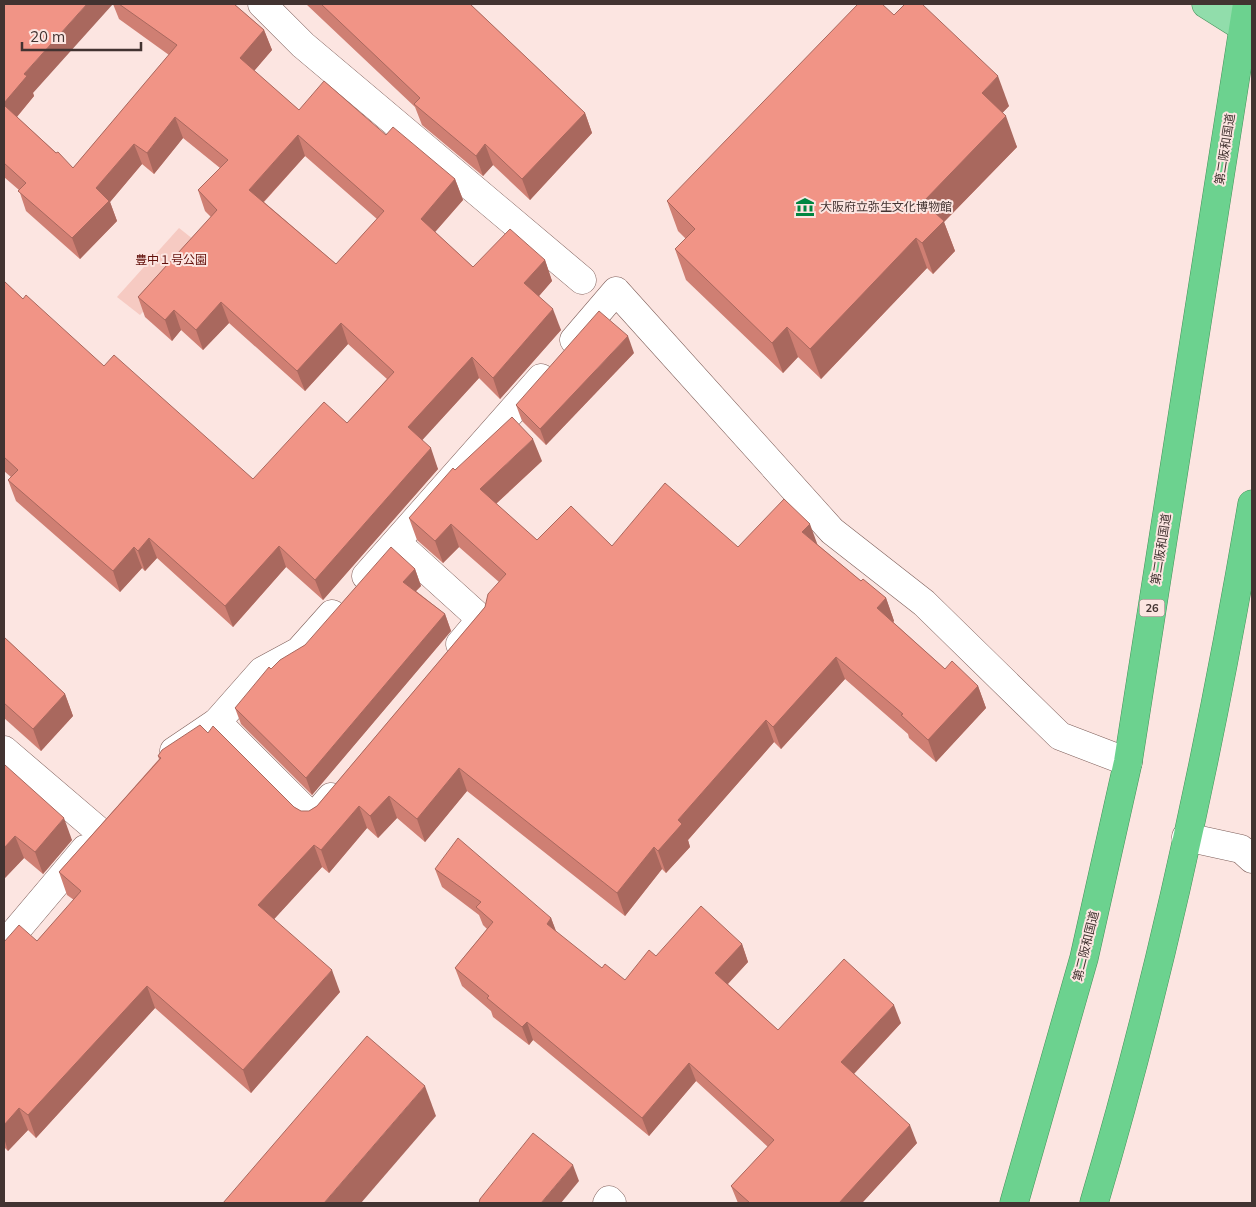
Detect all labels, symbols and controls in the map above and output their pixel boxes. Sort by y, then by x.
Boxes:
scale bar [22,20,141,52]
text: 20 m [30,27,65,46]
street label: 第二阪和国道 [1211,112,1238,186]
museum icon: 大阪府立弥生文化博物館 [794,196,816,218]
place label: 大阪府立弥生文化博物館 [820,199,952,214]
park label: 豊中１号公園 [135,252,207,267]
street label: 第二阪和国道 [1147,512,1174,586]
road number: 26 [1140,600,1164,616]
street label: 第二阪和国道 [1070,909,1102,983]

